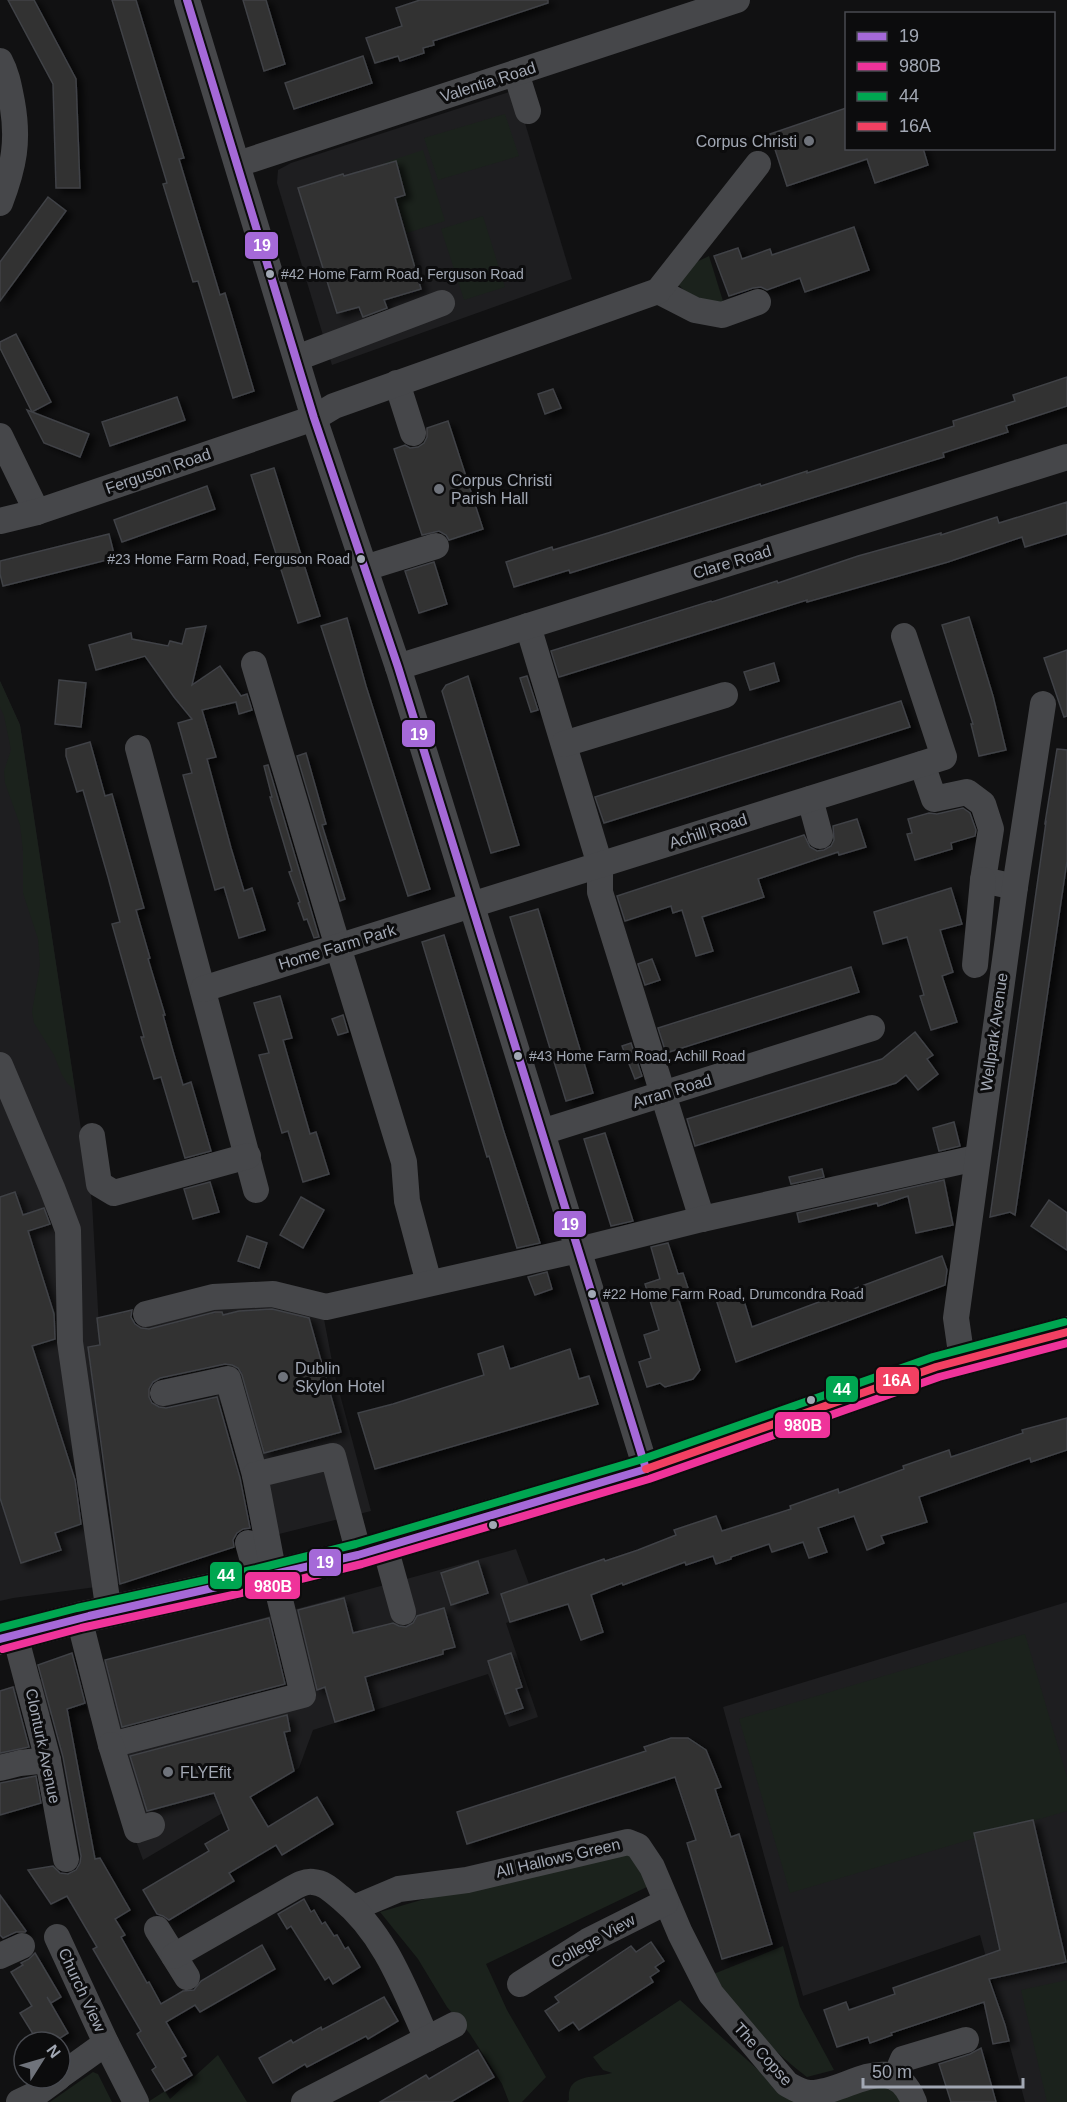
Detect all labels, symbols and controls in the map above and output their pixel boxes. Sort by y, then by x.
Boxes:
legend [845,12,1055,150]
text: 19 [899,26,919,46]
text: 980B [899,56,941,76]
street label: Valentia Road [438,59,538,105]
text: 44 [899,86,919,106]
text: 16A [899,116,931,136]
place label: Corpus Christi [696,133,797,150]
marker: Corpus Christi [802,134,816,148]
line badge: 19 [244,231,279,260]
text: 19 [253,237,271,254]
place label: #42 Home Farm Road, Ferguson Road [281,266,524,282]
marker: #42 Home Farm Road, Ferguson Road [264,268,276,280]
street label: Ferguson Road [103,445,213,497]
place label: Corpus Christi Parish Hall [451,472,552,507]
marker: Corpus Christi Parish Hall [432,482,446,496]
street label: Clare Road [691,542,773,582]
place label: #23 Home Farm Road, Ferguson Road [107,551,350,567]
marker: #23 Home Farm Road, Ferguson Road [355,553,367,565]
line badge: 19 [401,719,436,748]
text: 19 [410,726,428,743]
street label: Achill Road [667,810,749,852]
street label: Home Farm Park [276,921,399,973]
street label: Wellpark Avenue [977,972,1011,1092]
place label: #43 Home Farm Road, Achill Road [529,1048,745,1064]
marker: #43 Home Farm Road, Achill Road [512,1050,524,1062]
street label: Arran Road [630,1071,714,1111]
line badge: 19 [553,1210,587,1238]
text: 19 [561,1216,579,1233]
place label: #22 Home Farm Road, Drumcondra Road [603,1286,864,1302]
marker: #22 Home Farm Road, Drumcondra Road [586,1288,598,1300]
place label: Dublin Skylon Hotel [295,1360,385,1395]
line badge: 16A [875,1366,920,1395]
marker: Dublin Skylon Hotel [276,1370,290,1384]
text: 16A [882,1372,912,1389]
line badge: 44 [825,1375,859,1403]
text: 44 [833,1381,851,1398]
unlabelled marker [805,1394,817,1406]
line badge: 980B [774,1411,831,1439]
text: 980B [784,1417,822,1434]
unlabelled marker [487,1519,499,1531]
line badge: 19 [308,1548,342,1577]
text: 19 [316,1554,334,1571]
line badge: 44 [209,1561,243,1590]
text: 44 [217,1567,235,1584]
line badge: 980B [244,1571,301,1600]
text: 980B [254,1578,292,1595]
street label: Clonturk Avenue [23,1687,64,1805]
place label: FLYEfit [180,1764,232,1781]
marker: FLYEfit [161,1765,175,1779]
street label: All Hallows Green [494,1835,622,1881]
street label: College View [548,1911,638,1971]
street label: Church View [55,1945,109,2035]
street label: The Copse [730,2019,796,2089]
north arrow [12,2030,72,2090]
text: N [43,2042,64,2061]
scale bar [863,2051,1024,2089]
text: 50 m [872,2062,912,2082]

